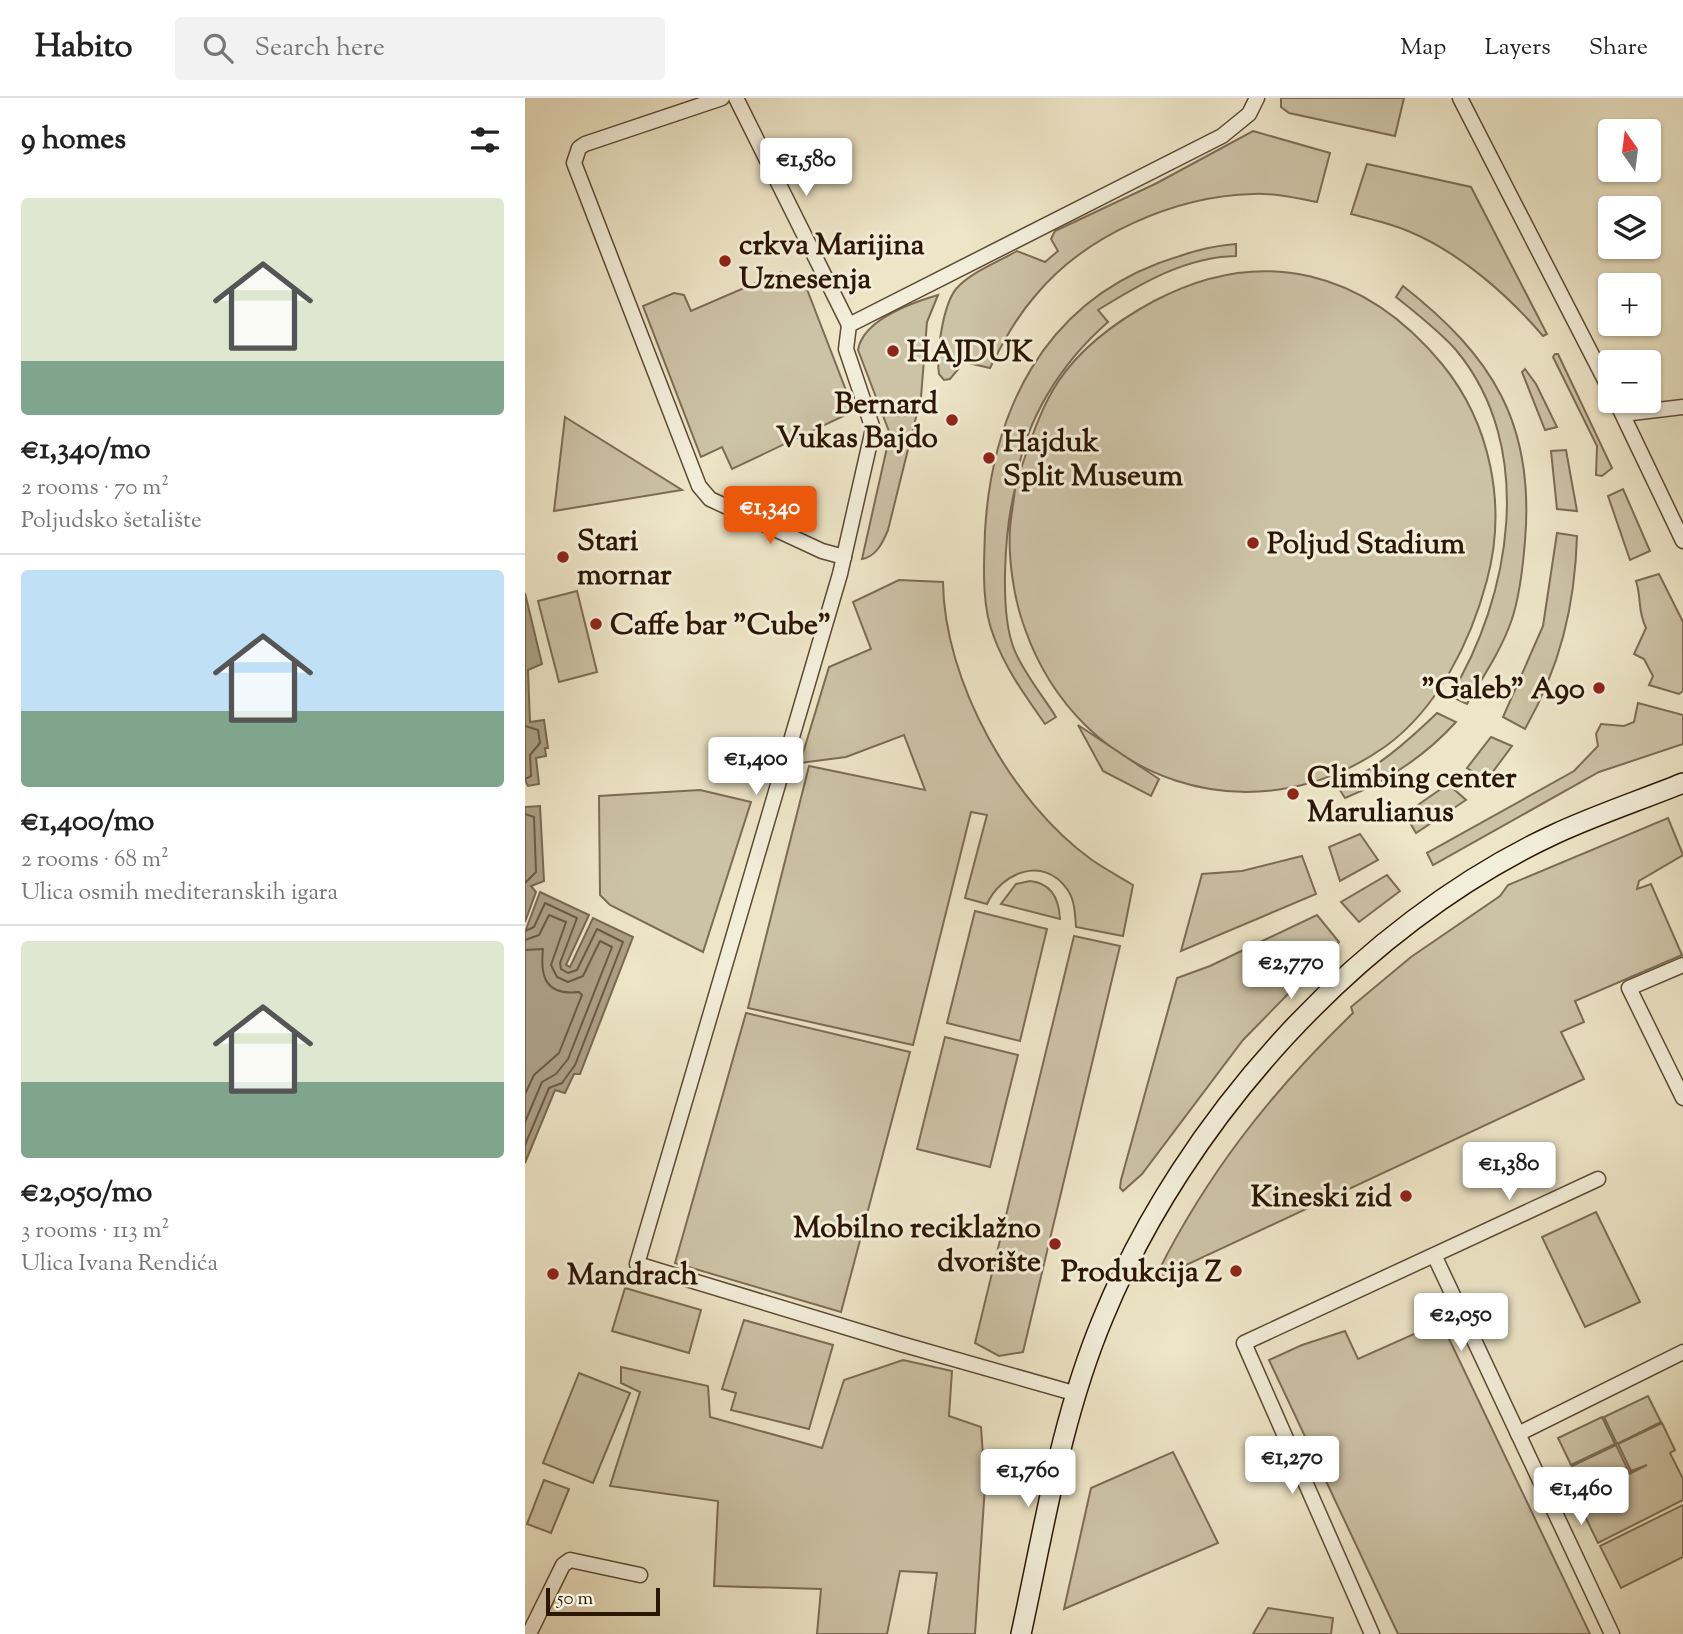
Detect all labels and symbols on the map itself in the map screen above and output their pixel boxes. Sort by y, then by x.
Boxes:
north arrow [1598,119,1661,182]
pin: €1,580 [749,139,863,198]
place label: crkva Marijina Uznesenja [739,225,925,302]
marker: crkva Marijina Uznesenja [717,253,733,269]
place label: HAJDUK [907,332,1034,375]
marker: HAJDUK [885,343,901,359]
place label: Bernard Vukas Bajdo [776,384,938,461]
marker: Bernard Vukas Bajdo [944,412,960,428]
place label: Hajduk Split Museum [1003,422,1183,499]
marker: Hajduk Split Museum [981,450,997,466]
pin: €1,340 [713,486,827,546]
place label: Stari mornar [577,521,672,598]
place label: Poljud Stadium [1267,524,1465,567]
marker: Poljud Stadium [1245,535,1261,551]
marker: Stari mornar [555,549,571,565]
place label: Caffe bar "Cube" [610,605,831,648]
marker: Caffe bar "Cube" [588,616,604,632]
place label: "Galeb" A90 [1421,669,1585,712]
marker: "Galeb" A90 [1591,680,1607,696]
pin: €1,400 [699,738,813,797]
place label: Climbing center Marulianus [1307,758,1517,835]
marker: Climbing center Marulianus [1285,786,1301,802]
pin: €2,770 [1234,942,1348,1001]
pin: €1,380 [1452,1142,1566,1202]
place label: Kineski zid [1251,1177,1392,1220]
marker: Kineski zid [1398,1188,1414,1204]
place label: Mobilno reciklažno dvorište [793,1208,1041,1285]
marker: Mobilno reciklažno dvorište [1047,1236,1063,1252]
place label: Produkcija Z [1061,1252,1222,1295]
place label: Mandrach [567,1255,699,1298]
marker: Produkcija Z [1228,1263,1244,1279]
marker: Mandrach [545,1266,561,1282]
pin: €2,050 [1404,1294,1518,1353]
pin: €1,270 [1235,1436,1349,1496]
pin: €1,760 [971,1450,1085,1509]
pin: €1,460 [1524,1468,1638,1527]
scale bar [546,1585,660,1617]

